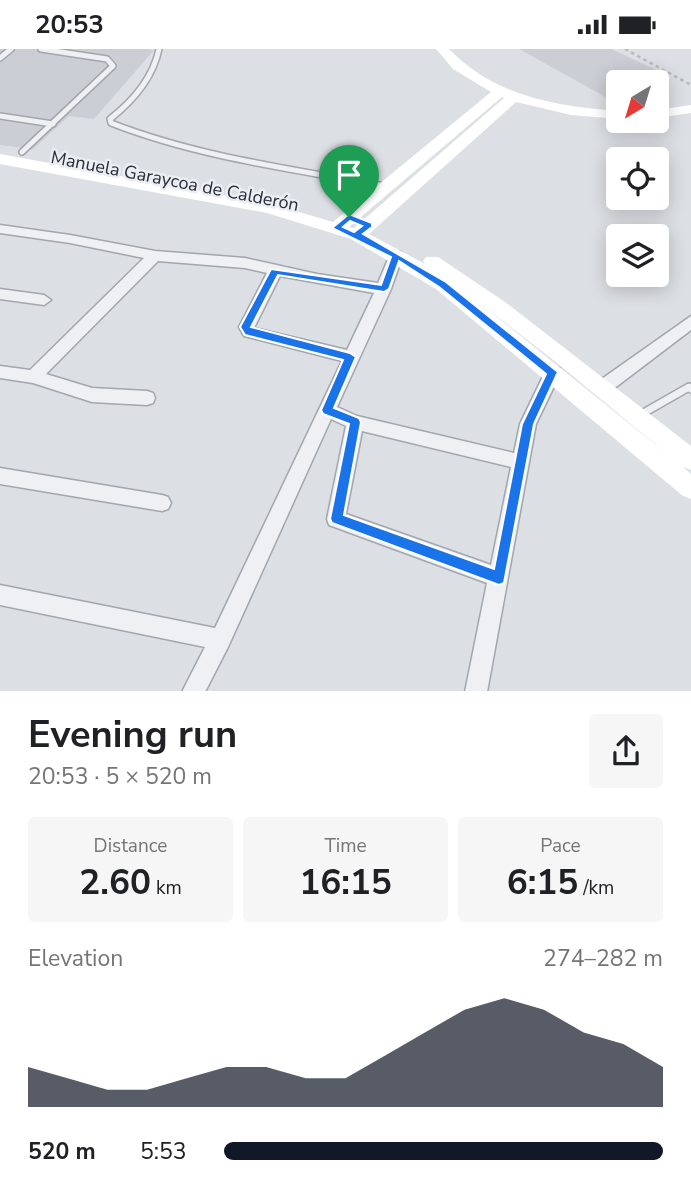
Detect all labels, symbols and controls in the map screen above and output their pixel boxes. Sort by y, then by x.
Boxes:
text: 20:53 [35,7,104,42]
north arrow [606,70,668,133]
map controls [606,70,669,287]
street label: Manuela Garaycoa de Calderón [49,145,301,217]
pin [319,145,379,217]
button: locate [606,147,669,210]
icon: arrive [330,156,368,194]
button: layers [606,224,669,287]
text: Evening run [28,709,237,760]
button: share [589,714,663,788]
text: 20:53 · 5 × 520 m [28,761,212,792]
text: Distance [94,833,167,859]
text: Time [324,833,367,859]
text: Pace [540,833,581,859]
text: 2.60 [79,859,151,906]
text: 16:15 [299,859,392,906]
text: 6:15 [507,859,578,906]
text: km [151,875,182,901]
text: /km [578,875,614,901]
text: Elevation [28,943,123,974]
text: 274–282 m [543,943,663,974]
text: 520 m [28,1136,96,1167]
text: 5:53 [140,1136,187,1167]

